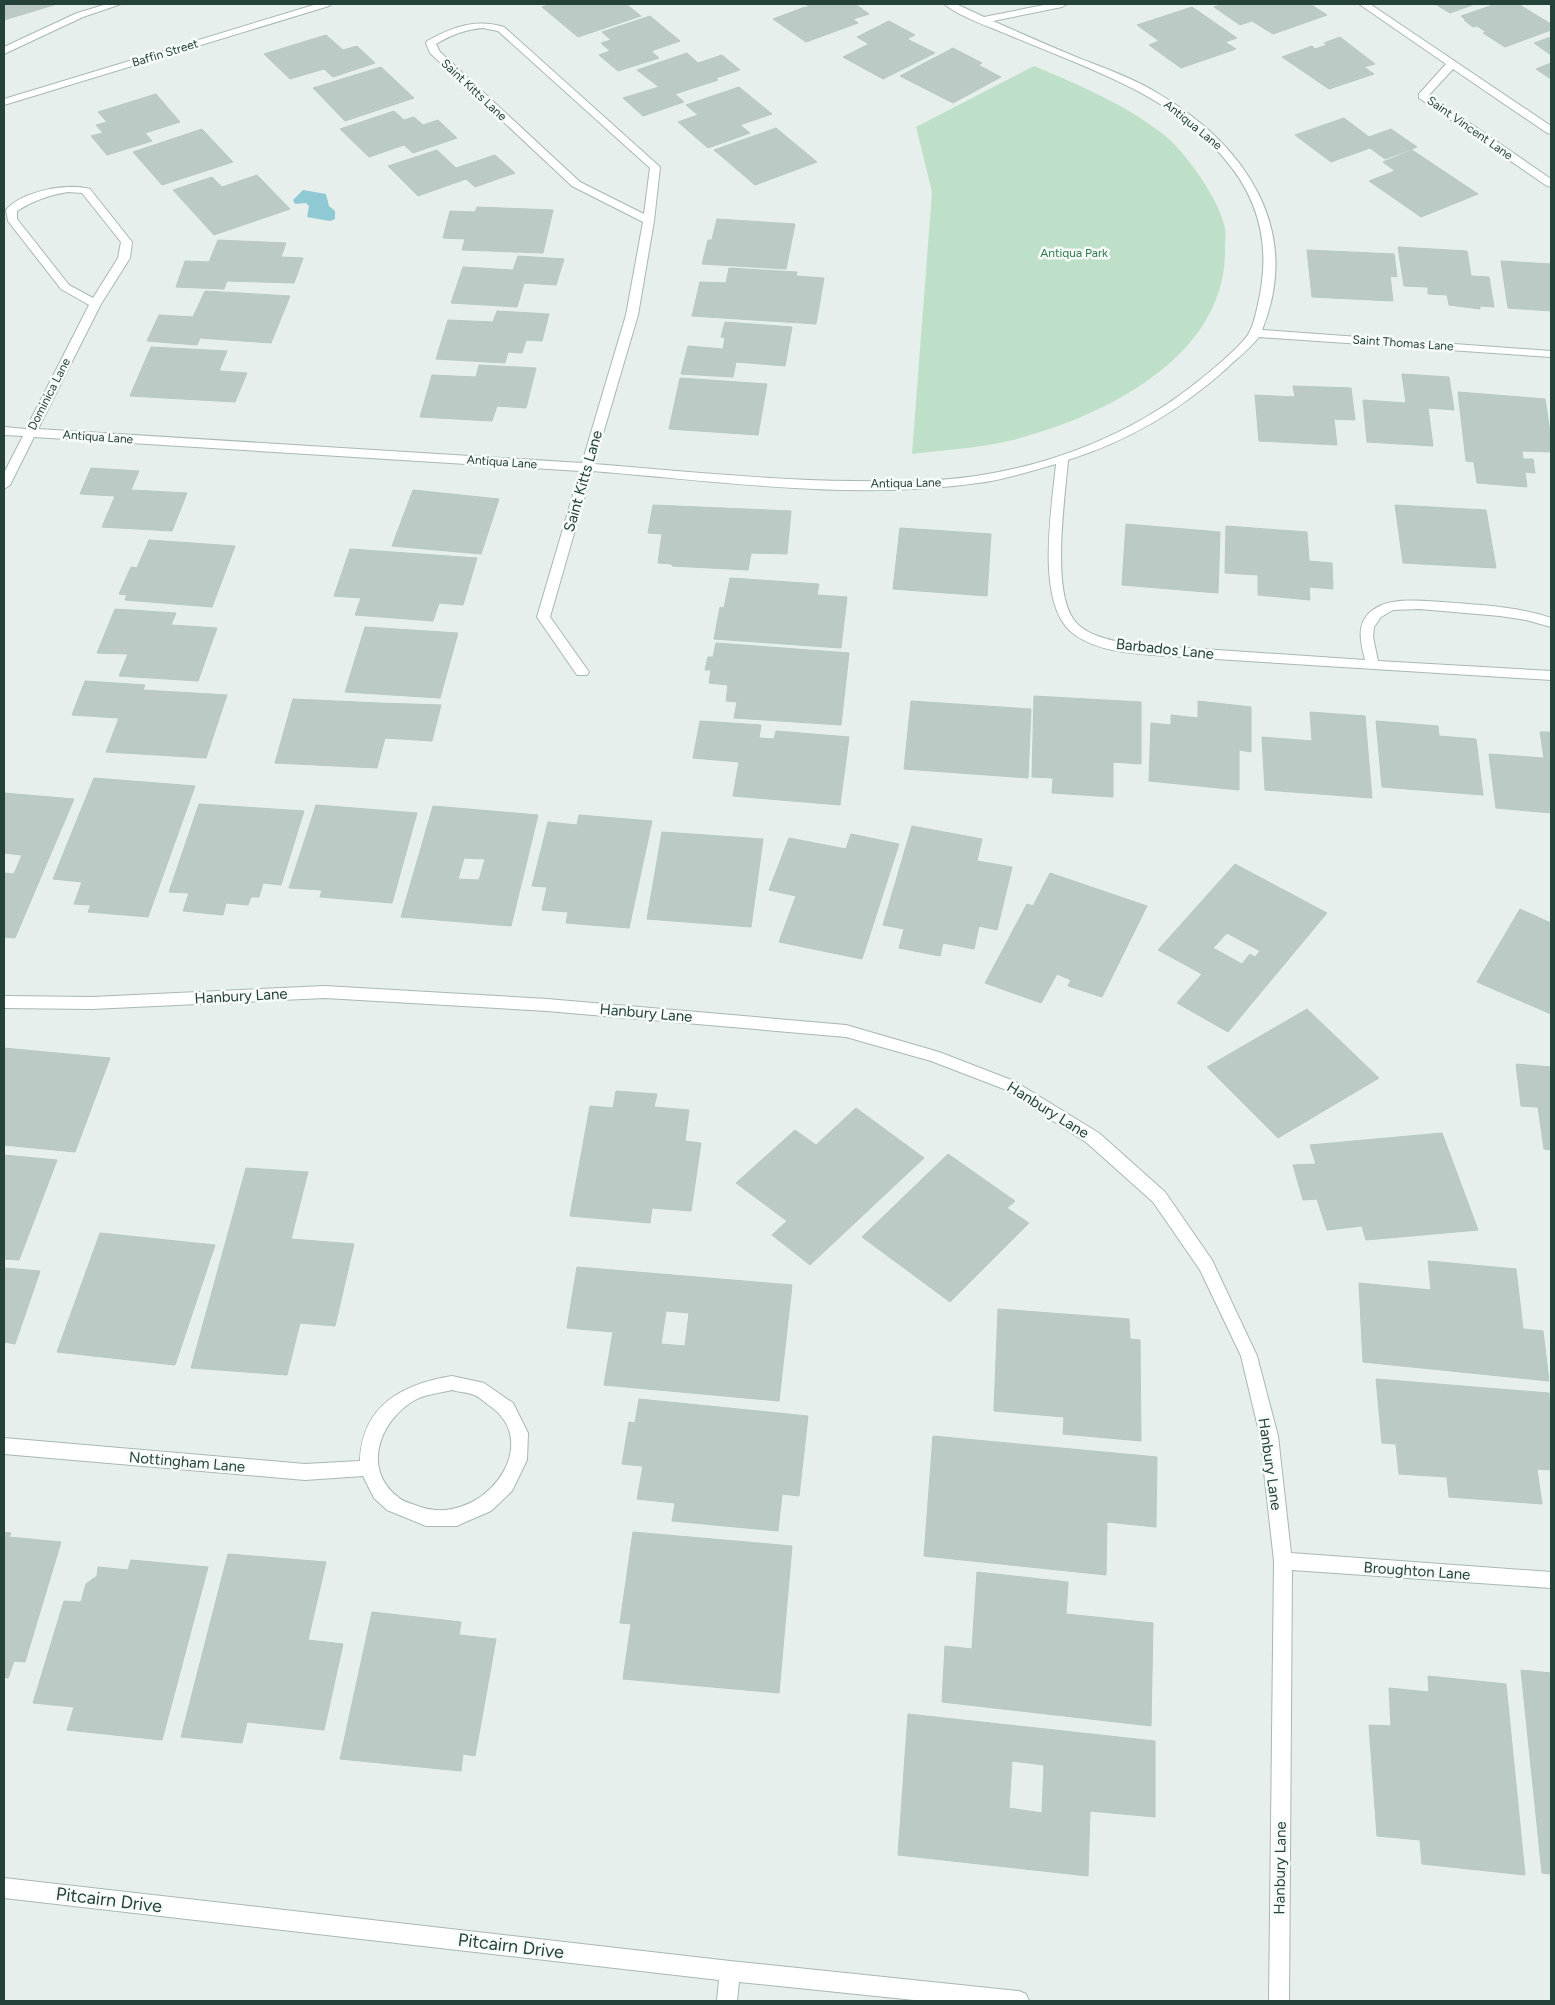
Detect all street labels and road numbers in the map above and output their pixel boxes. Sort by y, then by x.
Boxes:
street label: Baffin Street [130,36,200,70]
street label: Saint Kitts Lane [439,56,510,124]
street label: Saint Vincent Lane [1425,93,1516,163]
street label: Antiqua Lane [1161,97,1225,153]
street label: Saint Thomas Lane [1352,332,1454,354]
street label: Dominica Lane [25,355,73,432]
street label: Antiqua Lane [62,428,134,446]
street label: Saint Kitts Lane [560,428,606,534]
street label: Antiqua Lane [466,453,538,471]
street label: Antiqua Lane [871,475,942,491]
street label: Barbados Lane [1115,635,1215,663]
street label: Hanbury Lane [194,985,288,1007]
street label: Hanbury Lane [599,1000,693,1026]
street label: Hanbury Lane [1004,1078,1092,1142]
street label: Hanbury Lane [1255,1417,1285,1511]
street label: Nottingham Lane [128,1448,246,1476]
street label: Broughton Lane [1363,1558,1471,1584]
street label: Hanbury Lane [1270,1821,1290,1915]
street label: Pitcairn Drive [55,1883,163,1917]
street label: Pitcairn Drive [457,1929,565,1963]

